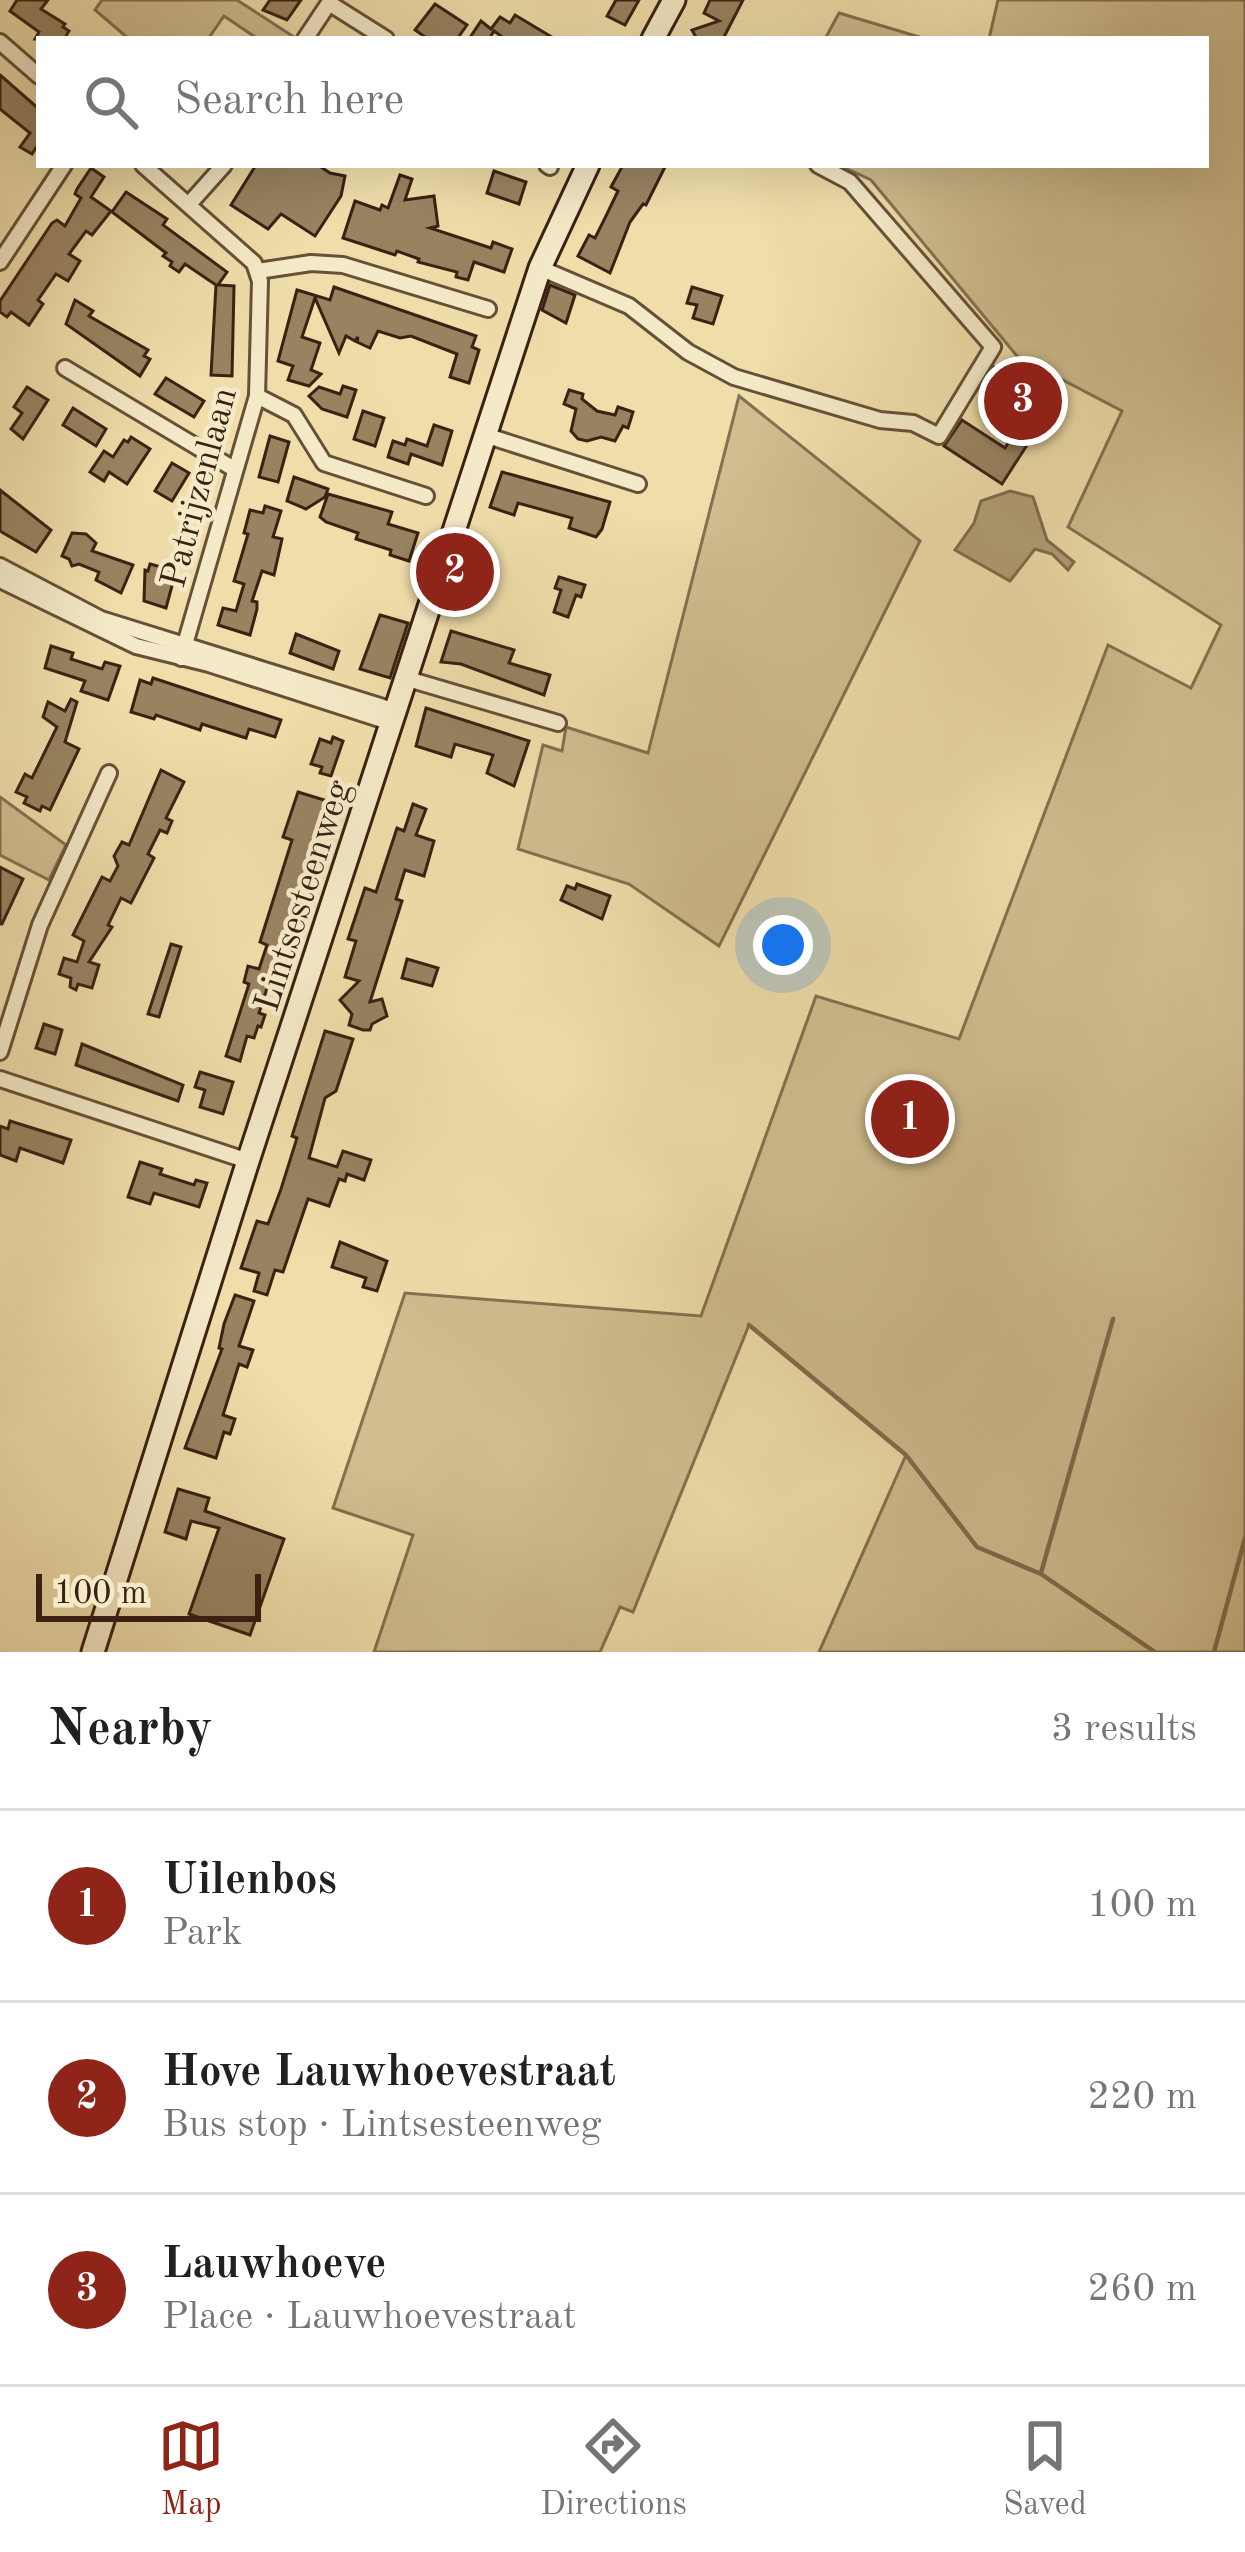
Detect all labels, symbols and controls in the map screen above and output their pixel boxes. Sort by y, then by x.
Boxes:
search box [36,36,1209,168]
icon: search [78,69,144,135]
text: Search here [174,79,404,124]
pin: 3 [984,356,1062,446]
street label: Patrijzenlaan [157,384,245,592]
pin: 2 [416,527,494,617]
street label: Lintsesteenweg [250,776,359,1016]
your location [753,915,813,975]
pin: 1 [871,1074,949,1164]
scale bar [36,1568,261,1621]
text: 100 m [54,1578,147,1611]
text: Nearby [48,1705,213,1756]
text: 3 results [1051,1710,1197,1749]
text: Uilenbos [162,1859,337,1904]
text: 1 [76,1886,98,1925]
text: 100 m [1087,1886,1197,1925]
text: Park [162,1914,242,1953]
text: Hove Lauwhoevestraat [162,2051,616,2096]
text: 2 [76,2078,98,2117]
text: 220 m [1087,2078,1197,2117]
text: Bus stop · Lintsesteenweg [162,2106,602,2145]
text: Lauwhoeve [162,2243,386,2288]
text: 3 [76,2270,98,2309]
text: 260 m [1087,2270,1197,2309]
text: Place · Lauwhoevestraat [162,2298,577,2337]
tab: Map [158,2413,224,2526]
tab: Directions [540,2413,687,2526]
tab: Saved [1003,2413,1087,2526]

